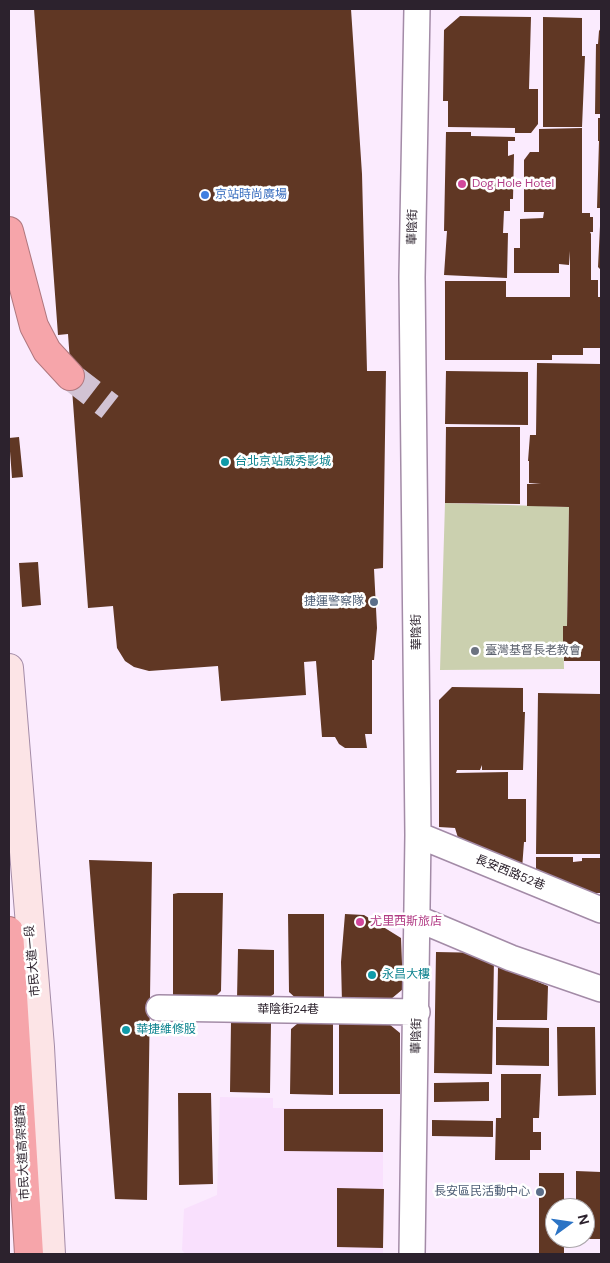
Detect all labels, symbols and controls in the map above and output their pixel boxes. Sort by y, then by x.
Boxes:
place label: Dog Hole Hotel [472,177,554,191]
marker: Dog Hole Hotel [456,178,468,190]
place label: 京站時尚廣場 [215,188,287,202]
marker: 京站時尚廣場 [199,189,211,201]
street label: 華陰街 [405,209,421,245]
place label: 台北京站威秀影城 [235,455,331,469]
marker: 台北京站威秀影城 [219,456,231,468]
place label: 捷運警察隊 [304,595,364,609]
marker: 捷運警察隊 [368,596,380,608]
street label: 華陰街 [409,614,425,650]
place label: 臺灣基督長老教會 [485,644,581,658]
marker: 臺灣基督長老教會 [469,645,481,657]
street label: 長安西路52巷 [473,852,547,894]
place label: 尤里西斯旅店 [370,915,442,929]
marker: 尤里西斯旅店 [354,916,366,928]
street label: 市民大道一段 [23,925,43,997]
place label: 永昌大樓 [382,968,430,982]
marker: 永昌大樓 [366,969,378,981]
street label: 華陰街24巷 [257,1003,319,1017]
street label: 華陰街 [409,1018,425,1054]
place label: 華捷維修股 [136,1023,196,1037]
marker: 華捷維修股 [120,1024,132,1036]
street label: 市民大道高架道路 [13,1104,33,1200]
place label: 長安區民活動中心 [434,1185,530,1199]
marker: 長安區民活動中心 [534,1186,546,1198]
north arrow [545,1198,595,1248]
text: N [574,1212,594,1227]

